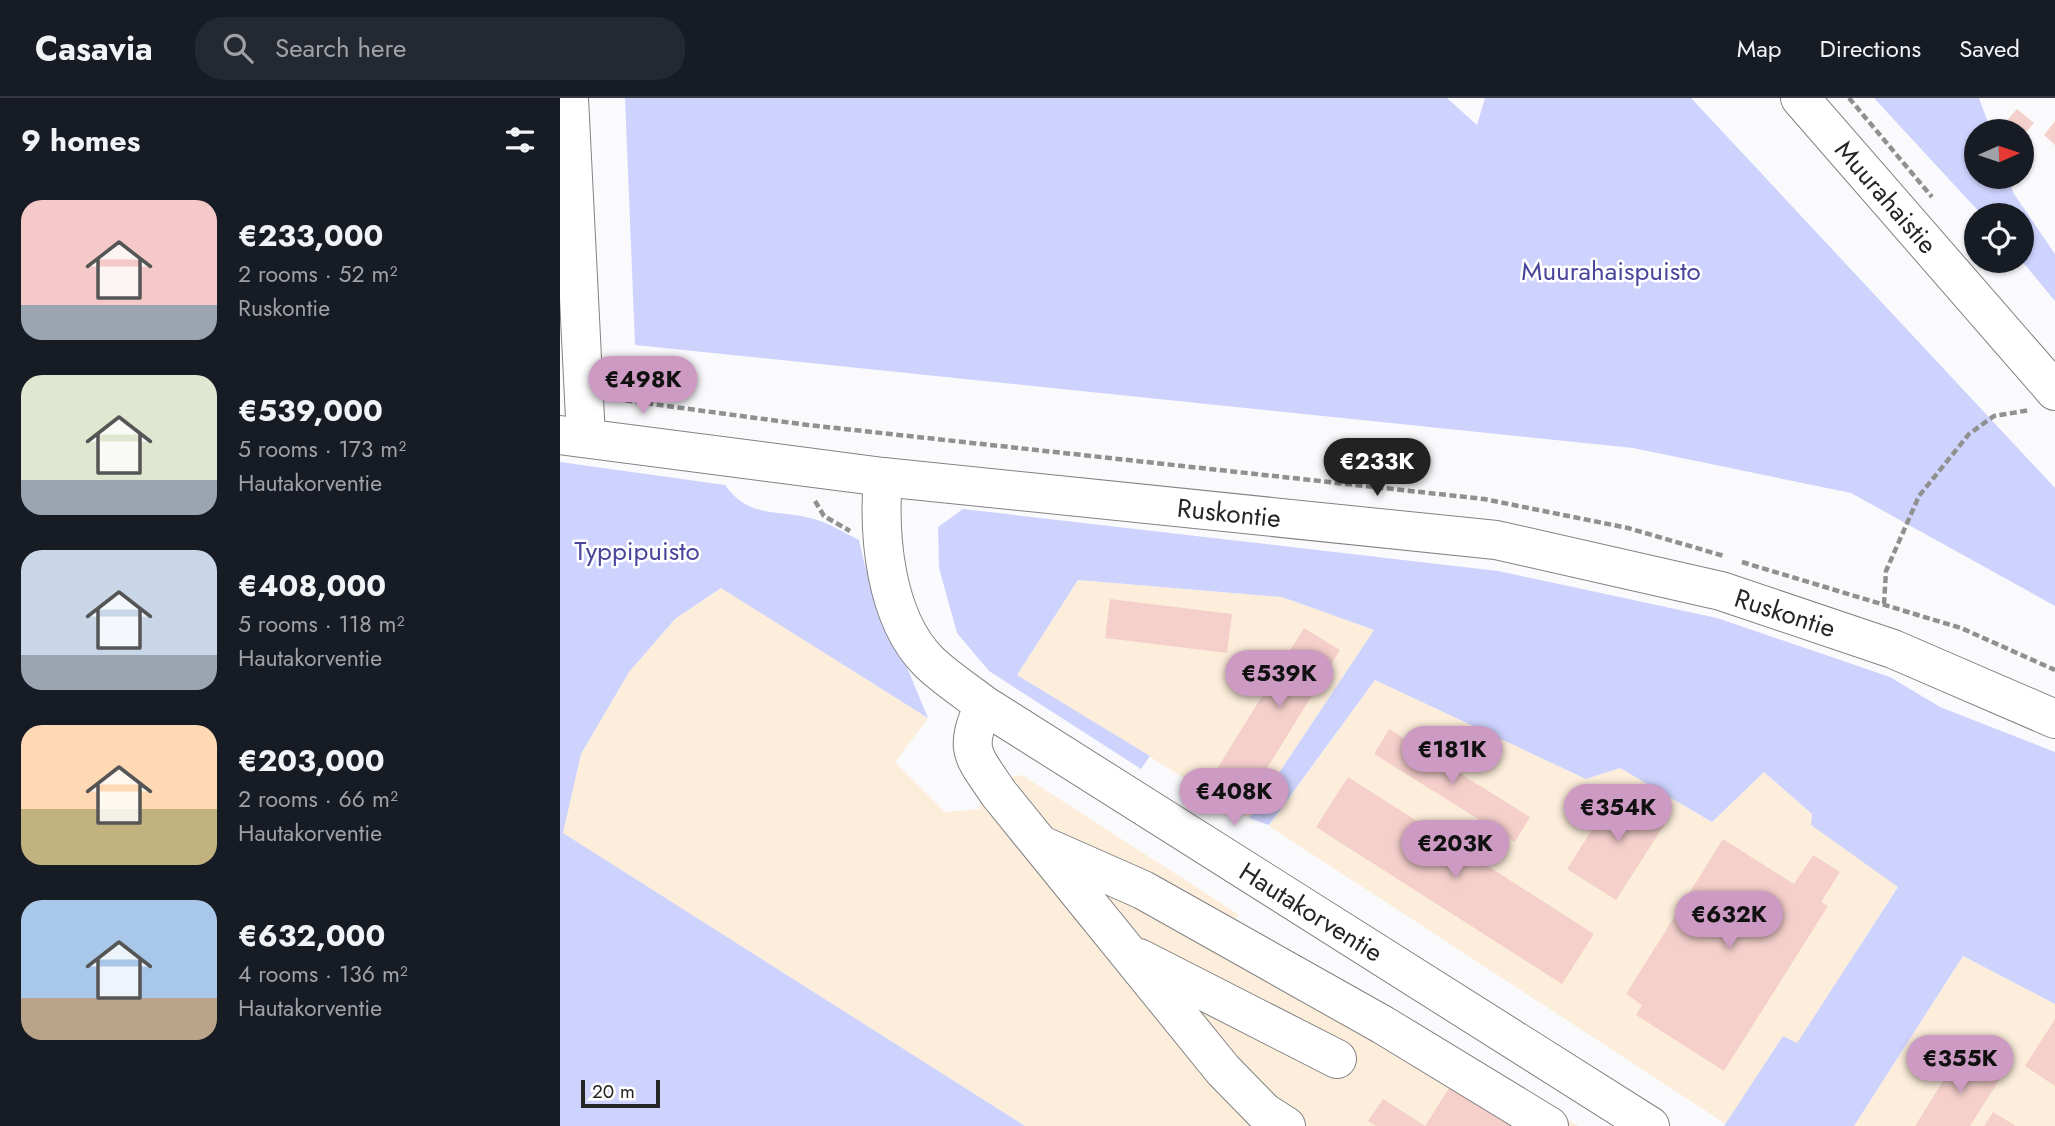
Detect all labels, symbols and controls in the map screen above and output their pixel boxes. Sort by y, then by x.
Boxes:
search box [195,17,685,80]
text: Casavia [35,25,153,72]
icon: search [219,29,257,67]
text: Search here [275,29,406,67]
text: Map [1737,31,1782,66]
text: Directions [1820,31,1921,66]
text: Saved [1959,31,2020,66]
text: 9 homes [21,119,140,162]
north arrow [1964,119,2034,189]
map controls [1964,119,2034,273]
icon: filters [501,121,539,159]
street label: Muurahaistie [1826,132,1946,262]
button: locate [1964,203,2034,273]
text: €233,000 [238,214,383,257]
icon: home [77,228,161,312]
park label: Muurahaispuisto [1521,252,1701,290]
text: 2 rooms · 52 m² [238,257,397,291]
text: Ruskontie [238,291,330,325]
pin: €498K [594,356,692,416]
text: €498K [604,362,682,396]
text: €539,000 [238,389,383,432]
icon: home [77,403,161,487]
text: 5 rooms · 173 m² [238,432,406,466]
pin: €233K [1328,438,1426,498]
text: €233K [1340,444,1414,478]
text: Hautakorventie [238,466,382,500]
street label: Ruskontie [1175,489,1283,537]
park label: Typpipuisto [574,532,700,570]
text: €408,000 [238,564,386,607]
icon: home [77,578,161,662]
street label: Ruskontie [1730,579,1840,647]
text: 5 rooms · 118 m² [238,607,405,641]
text: Hautakorventie [238,641,382,675]
pin: €539K [1230,650,1328,710]
text: €539K [1241,656,1317,690]
pin: €181K [1403,726,1501,786]
text: €181K [1418,732,1486,766]
text: €203,000 [238,739,385,782]
icon: home [77,753,161,837]
pin: €408K [1185,768,1283,828]
text: €408K [1196,774,1272,808]
text: 2 rooms · 66 m² [238,782,398,816]
pin: €354K [1569,784,1667,844]
text: €354K [1580,790,1656,824]
text: Hautakorventie [238,816,382,850]
pin: €203K [1406,820,1504,880]
text: €203K [1417,826,1493,860]
street label: Hautakorventie [1232,853,1390,971]
pin: €632K [1680,892,1778,951]
text: €632K [1691,897,1767,931]
text: €632,000 [238,914,385,957]
icon: home [77,928,161,1012]
text: 4 rooms · 136 m² [238,957,408,991]
text: Hautakorventie [238,991,382,1025]
pin: €355K [1911,1035,2009,1095]
text: €355K [1922,1041,1998,1075]
scale bar [581,1077,660,1109]
text: 20 m [592,1078,635,1105]

